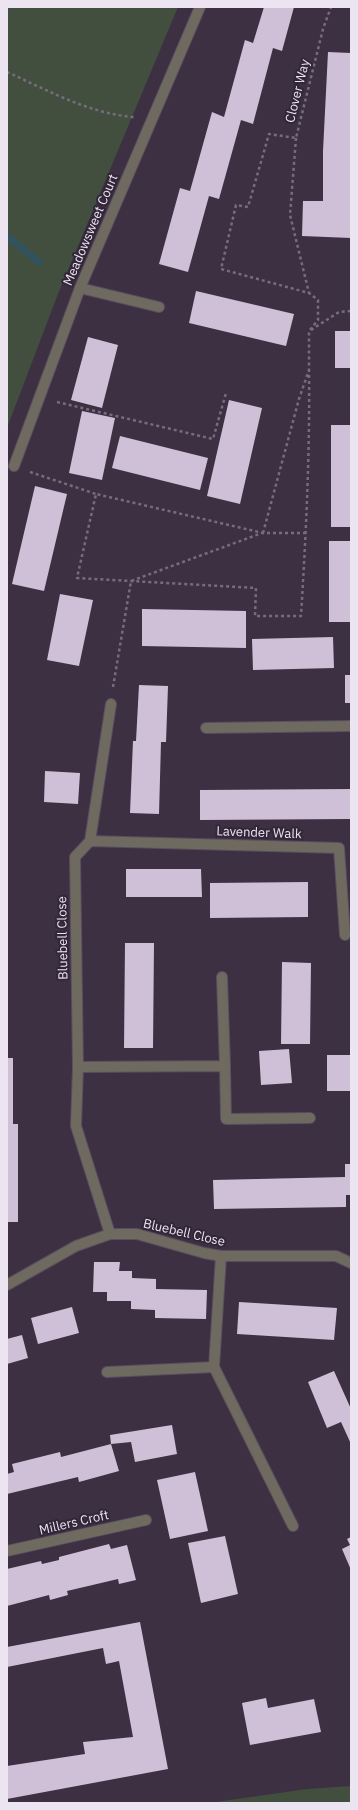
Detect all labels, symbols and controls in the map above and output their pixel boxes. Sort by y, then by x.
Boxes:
street label: Clover Way [283,58,313,124]
street label: Meadowsweet Court [60,172,122,288]
street label: Lavender Walk [216,824,302,842]
street label: Bluebell Close [54,896,72,980]
street label: Bluebell Close [141,1216,227,1250]
street label: Millers Croft [38,1507,110,1539]

